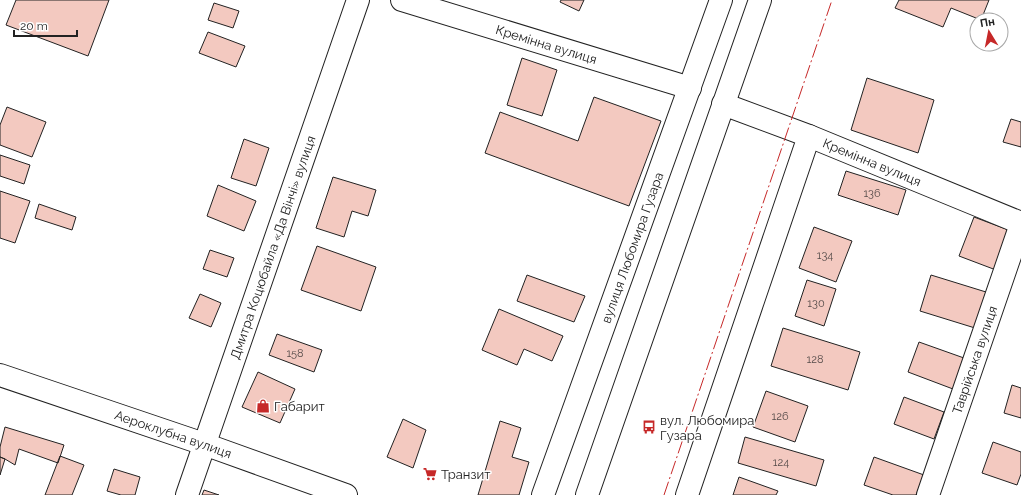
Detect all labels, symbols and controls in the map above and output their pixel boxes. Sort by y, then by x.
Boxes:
scale bar [14,12,77,38]
north arrow [969,12,1009,52]
text: Пн [979,15,996,30]
text: 20 m [20,19,48,33]
street label: Кремінна вулиця [494,22,599,67]
street label: Дмитра Коцюбайла «Да Вінчі» вулиця [227,134,319,361]
street label: Кремінна вулиця [821,136,923,189]
street label: вулиця Любомира Гузара [598,170,666,325]
house number: 136 [863,187,881,200]
house number: 134 [817,249,833,262]
house number: 130 [807,297,825,310]
street label: Таврійська вулиця [949,304,1000,416]
house number: 158 [286,347,304,360]
house number: 128 [807,353,823,366]
shop icon: Габарит [255,398,271,414]
place label: Габарит [274,399,325,414]
street label: Аероклубна вулиця [113,407,234,461]
house number: 126 [771,410,789,423]
place label: вул. Любомира Гузара [660,413,754,443]
bus stop icon: вул. Любомира Гузара [641,419,657,435]
house number: 124 [773,456,789,469]
supermarket icon: Транзит [422,466,438,482]
place label: Транзит [441,467,490,482]

